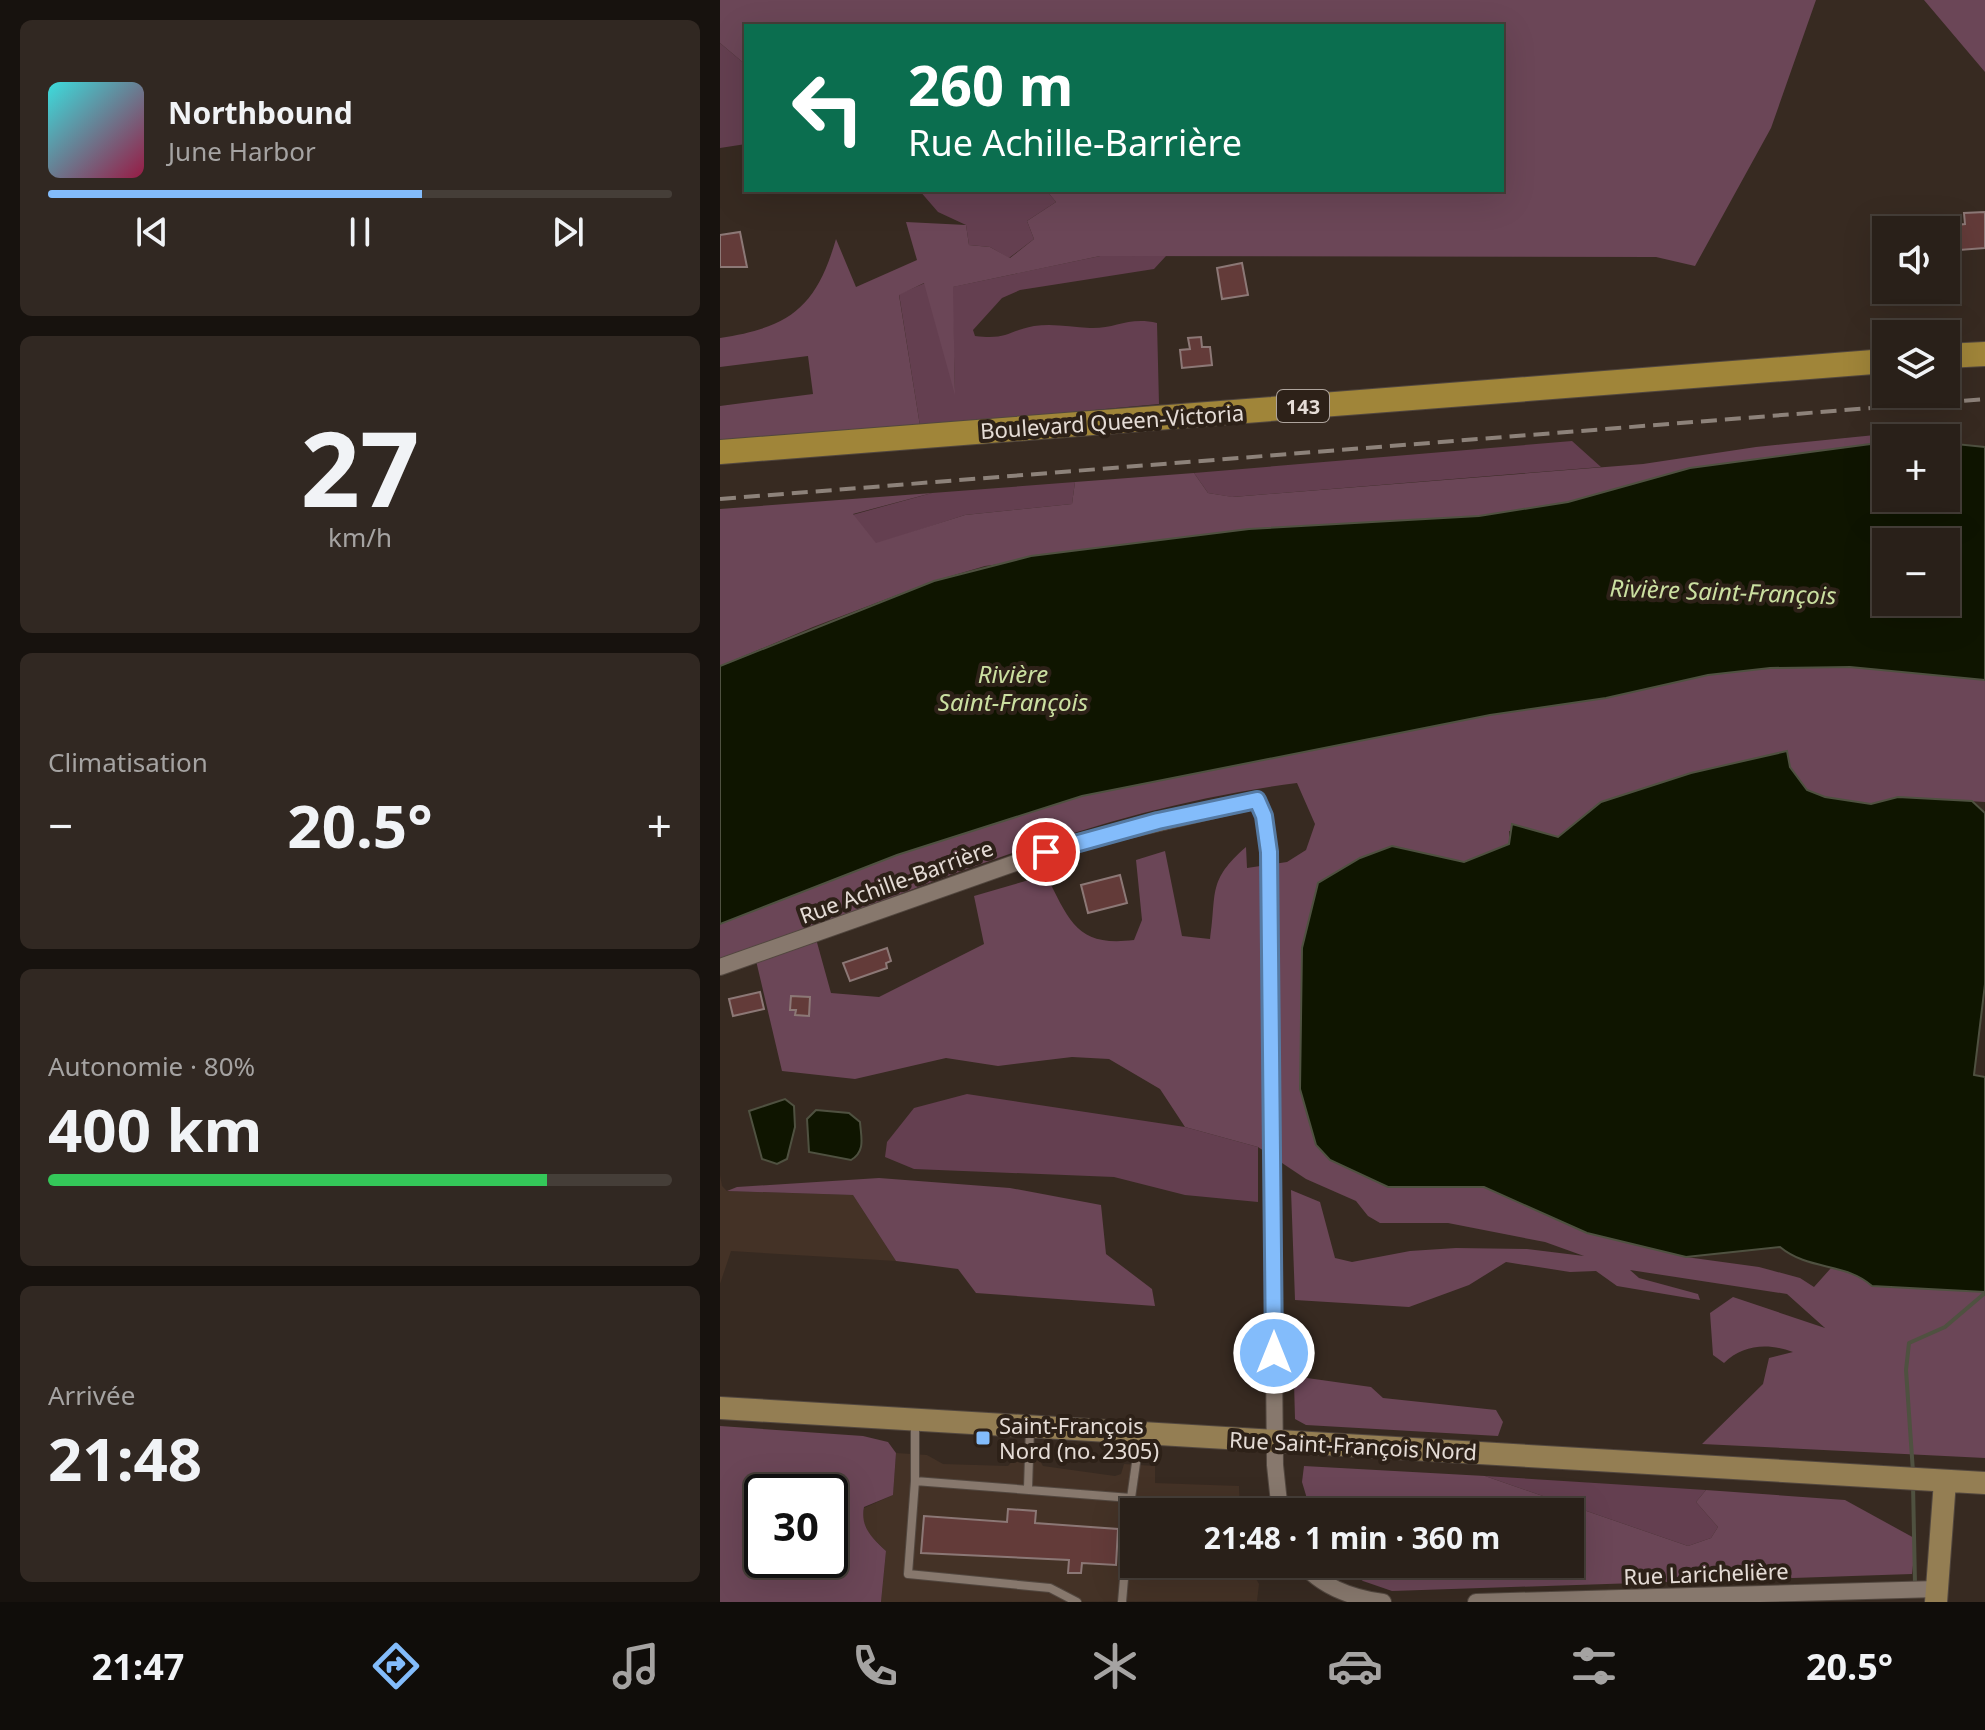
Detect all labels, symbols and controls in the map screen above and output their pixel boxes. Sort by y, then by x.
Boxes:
text: 260 m [908,46,1073,122]
icon: left [776,56,880,160]
text: Northbound [168,92,353,133]
text: Rue Achille-Barrière [908,118,1242,167]
text: June Harbor [168,133,316,169]
icon: previous [130,210,174,254]
icon: pause [338,210,382,254]
icon: next [546,210,590,254]
map controls [1872,216,1960,616]
button: sound [1872,216,1960,304]
button: layers [1872,320,1960,408]
road number: 143 [1277,390,1329,422]
text: 27 [301,396,419,537]
street label: Boulevard Queen-Victoria [979,397,1245,445]
button: + [1872,424,1960,512]
text: km/h [328,519,392,555]
button: − [1872,528,1960,616]
water label: Rivière Saint-François [1609,571,1837,611]
water label: Rivière Saint-François [938,657,1088,718]
text: Climatisation [48,744,208,780]
text: 20.5° [287,784,433,866]
text: − [48,795,73,855]
text: + [647,795,672,855]
pin [1012,818,1080,886]
icon: arrive [1024,830,1068,874]
street label: Rue Achille-Barrière [795,832,997,930]
text: Autonomie · 80% [48,1048,255,1084]
text: 400 km [48,1088,262,1170]
position arrow [1232,1311,1316,1395]
text: Arrivée [48,1377,135,1413]
place label: Saint-François Nord (no. 2305) [999,1410,1159,1465]
text: 21:48 [48,1417,202,1499]
street label: Rue Saint-François Nord [1228,1424,1478,1466]
marker: Saint-François Nord (no. 2305) [974,1429,992,1447]
speed limit sign: 30 [744,1474,848,1578]
text: 21:48 · 1 min · 360 m [1204,1517,1500,1558]
street label: Rue Larichelière [1623,1555,1789,1591]
icon: directions [368,1638,424,1694]
icon: music [608,1638,664,1694]
icon: phone [847,1638,903,1694]
icon: climate [1087,1638,1143,1694]
icon: car [1327,1638,1383,1694]
icon: filters [1566,1638,1622,1694]
text: 21:47 [92,1642,184,1691]
text: 20.5° [1806,1642,1893,1691]

